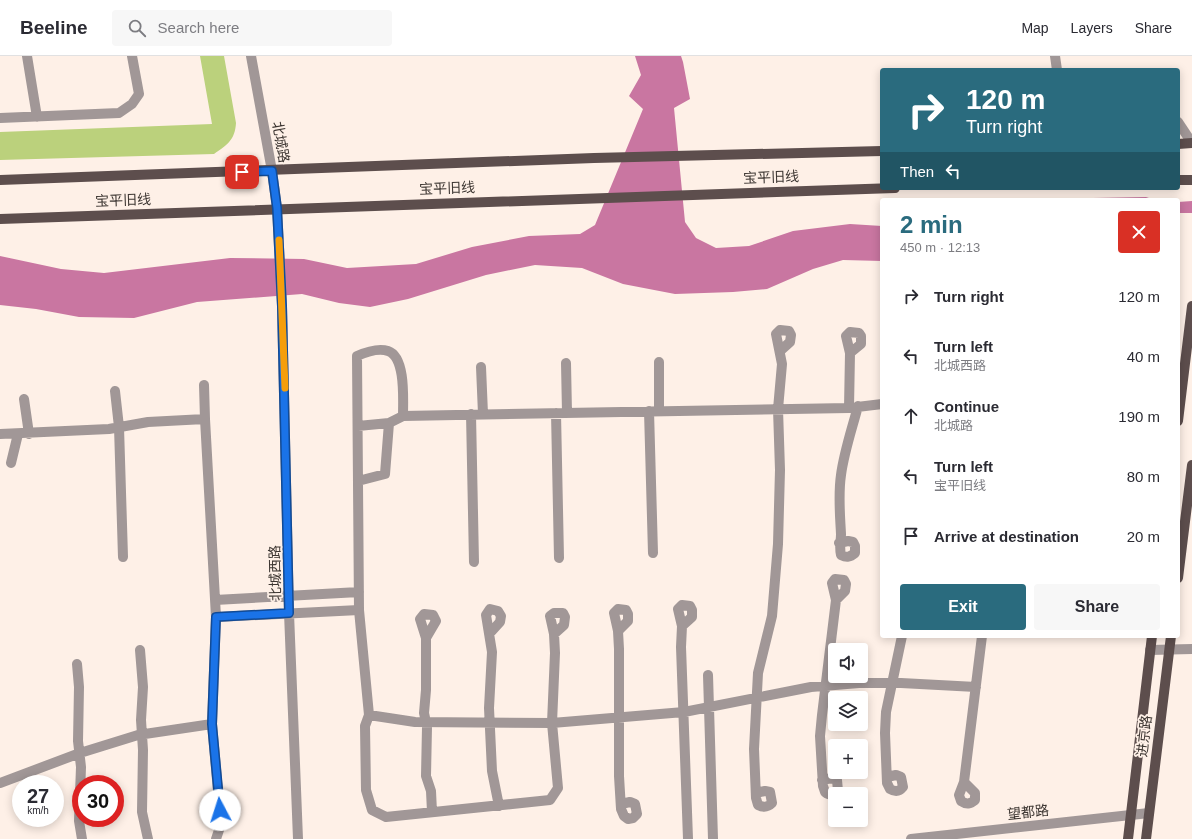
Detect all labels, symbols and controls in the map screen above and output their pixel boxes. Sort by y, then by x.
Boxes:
search box [112,10,392,46]
text: Beeline [20,17,88,38]
icon: search [126,17,148,39]
text: Search here [158,19,239,36]
text: Map [1021,20,1049,36]
text: Layers [1071,20,1113,36]
text: Share [1135,20,1172,36]
icon: right [900,84,952,136]
text: 120 m [966,84,1045,115]
text: Turn right [966,117,1042,137]
street label: 北城路 [269,120,293,164]
pin [225,155,259,189]
icon: left [942,160,964,182]
icon: arrive [231,161,253,183]
text: Then [900,163,934,180]
street label: 宝平旧线 [743,168,799,186]
street label: 宝平旧线 [419,179,475,197]
street label: 宝平旧线 [95,191,151,209]
text: 2 min [900,211,963,238]
button: close [1118,211,1160,253]
text: 450 m · 12:13 [900,240,980,255]
icon: right [900,285,922,307]
text: Turn right [934,288,1004,305]
text: 120 m [1118,288,1160,305]
text: Turn left [934,338,993,355]
icon: left [900,345,922,367]
text: 40 m [1127,348,1160,365]
text: 北城西路 [934,358,986,373]
text: Continue [934,398,999,415]
icon: ahead [900,405,922,427]
text: 190 m [1118,408,1160,425]
text: 北城路 [934,418,973,433]
text: Turn left [934,458,993,475]
icon: left [900,465,922,487]
text: 80 m [1127,468,1160,485]
text: 宝平旧线 [934,478,986,493]
icon: arrive [900,525,922,547]
text: Arrive at destination [934,528,1079,545]
text: 20 m [1127,528,1160,545]
street label: 北城西路 [267,545,283,601]
button: Exit [900,584,1026,630]
button: Share [1034,584,1160,630]
map controls [828,643,868,827]
button: sound [828,643,868,683]
button: layers [828,691,868,731]
street label: 进京路 [1134,714,1154,758]
button: + [828,739,868,779]
speed limit sign: 30 [72,775,124,827]
text: 27 [27,785,49,807]
button: − [828,787,868,827]
position arrow [199,789,241,831]
street label: 望都路 [1006,802,1050,822]
text: km/h [27,805,49,816]

